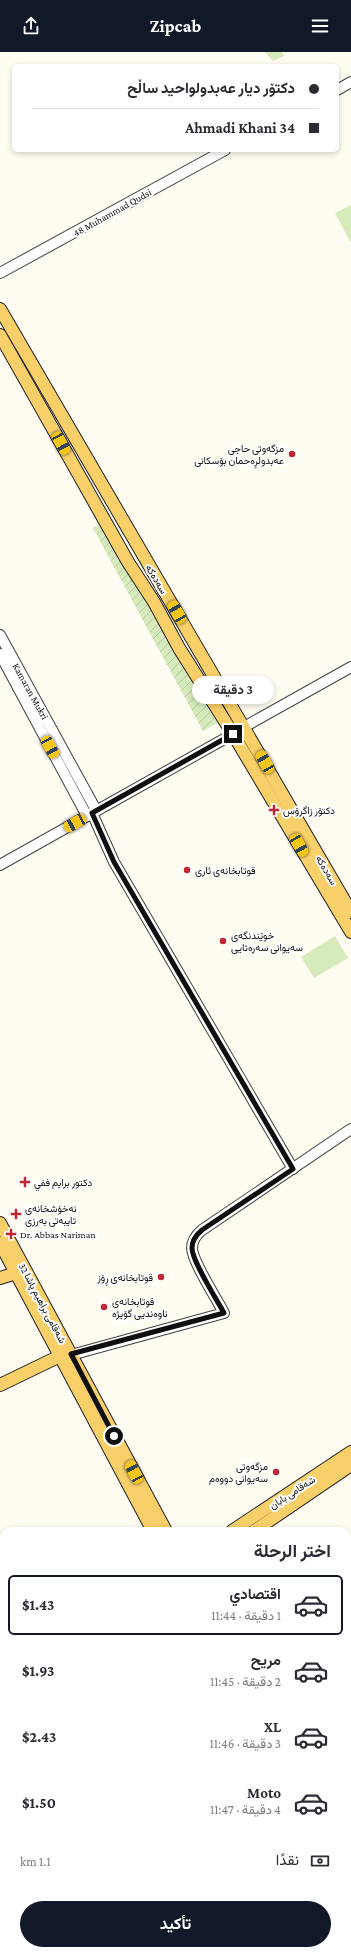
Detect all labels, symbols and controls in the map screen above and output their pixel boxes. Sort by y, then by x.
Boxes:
icon: share [20,15,42,37]
icon: menu [309,15,331,37]
text: Zipcab [150,16,201,36]
text: دکتۆر دیار عەبدولواحید ساڵح [127,80,295,96]
text: Ahmadi Khani 34 [185,120,295,136]
street label: 48 Muhammad Qudsi [71,186,154,238]
car [50,430,72,456]
place label: مزگەوتی حاجی عەبدولڕەحمان بۆسکانی [194,443,284,469]
marker: مزگەوتی حاجی عەبدولڕەحمان بۆسکانی [287,449,297,459]
street label: سەدەکە [144,563,170,596]
car [166,599,188,625]
street label: Kamaran Mukri [11,661,51,722]
callout: 3 دقيقة [192,676,274,704]
text: 3 دقيقة [213,682,253,697]
route end [224,725,242,743]
car [39,734,61,760]
car [254,749,276,775]
marker: دکتۆر زاگرۆس [268,804,280,816]
place label: دکتۆر زاگرۆس [283,805,335,817]
car [62,812,88,834]
car [288,832,310,858]
street label: سەدەکە [314,854,339,887]
marker: قوتابخانەی ئاری [182,865,192,875]
place label: قوتابخانەی ئاری [195,865,256,877]
place label: خوێندنگەی سەیوانی سەرەتایی [231,930,303,954]
marker: خوێندنگەی سەیوانی سەرەتایی [218,936,228,946]
marker: دكتور برايم ففي [19,1176,31,1188]
place label: دكتور برايم ففي [34,1177,92,1191]
place label: نەخۆشخانەی تایبەتی بەرزی [25,1203,77,1227]
marker: نەخۆشخانەی تایبەتی بەرزی [10,1208,22,1220]
marker: Dr. Abbas Nariman [5,1228,17,1240]
place label: Dr. Abbas Nariman [20,1229,96,1240]
street label: شەقامی براهیم پاشا 32 [15,1261,68,1346]
place label: قوتابخانەی ڕۆز [96,1272,153,1286]
marker: قوتابخانەی ڕۆز [156,1272,166,1282]
place label: قوتابخانه‌ی ناوه‌ندیی گۆیژه [112,1296,168,1320]
marker: قوتابخانه‌ی ناوه‌ندیی گۆیژه [99,1302,109,1312]
route start [105,1427,123,1445]
car [123,1459,145,1485]
place label: مزگەوتی سەیوانی دووەم [209,1461,268,1485]
marker: مزگەوتی سەیوانی دووەم [271,1467,281,1477]
street label: شەقامی بابان [267,1474,318,1512]
text: اختر الرحلة [254,1541,331,1561]
text: اقتصادي [229,1586,281,1602]
icon: car [293,1587,329,1623]
text: $1.43 [22,1597,54,1613]
text: 1 دقيقة · 11:44 [211,1608,281,1623]
text: مريح [251,1652,281,1668]
icon: car [293,1653,329,1689]
text: $1.93 [22,1663,54,1679]
text: 2 دقيقة · 11:45 [210,1674,281,1689]
text: XL [264,1719,281,1735]
icon: car [293,1719,329,1755]
text: $2.43 [22,1729,56,1745]
text: 3 دقيقة · 11:46 [209,1736,281,1751]
text: Moto [247,1785,281,1801]
icon: car [293,1785,329,1821]
text: $1.50 [22,1795,56,1811]
text: 4 دقيقة · 11:47 [210,1802,281,1817]
icon: cash [309,1850,331,1872]
text: نقدًا [276,1852,299,1868]
text: 1.1 km [20,1854,51,1869]
button: تأكيد [20,1901,331,1947]

